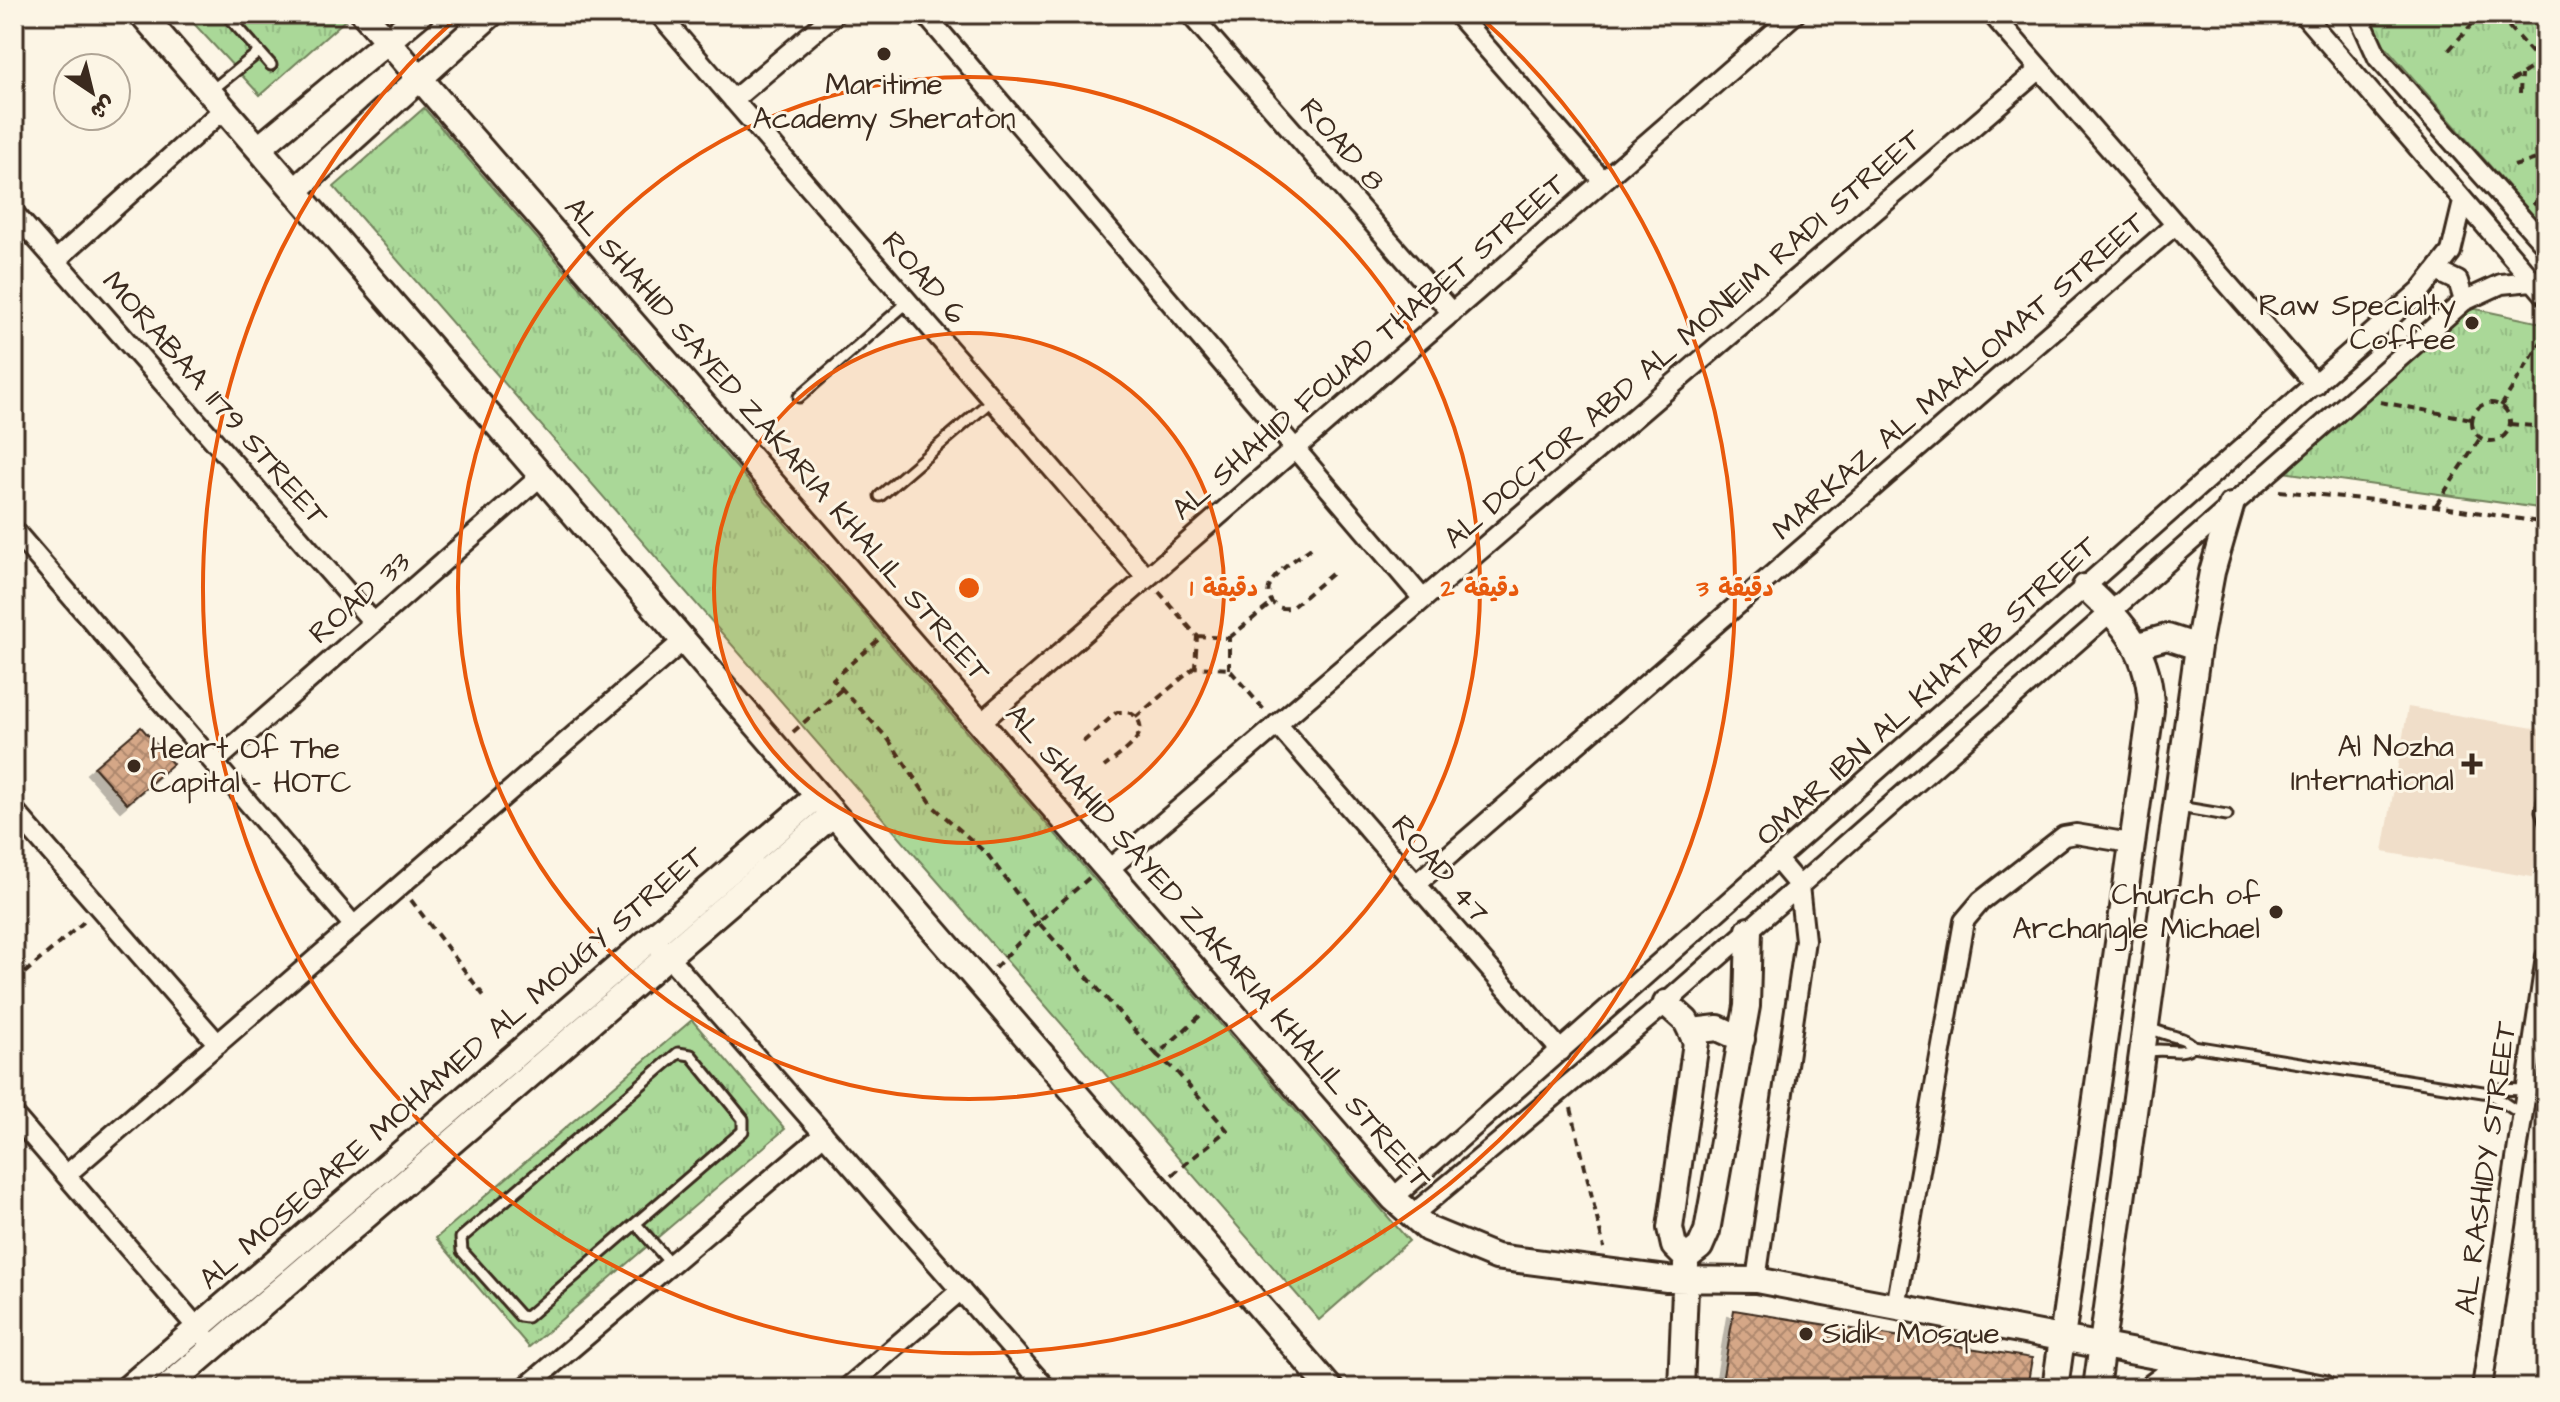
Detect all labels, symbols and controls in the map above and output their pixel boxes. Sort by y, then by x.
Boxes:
marker: Maritime Academy Sheraton [875,45,893,63]
north arrow [52,52,132,132]
place label: Maritime Academy Sheraton [752,64,1016,141]
text: ش [84,88,121,127]
street label: ROAD 8 [1290,89,1394,201]
street label: AL DOCTOR ABD AL MONEIM RADI STREET [1435,119,1932,559]
street label: AL SHAHID FOUAD THABET STREET [1163,163,1576,530]
street label: AL SHAHID SAYED ZAKARIA KHALIL STREET [554,188,1000,692]
street label: MARKAZ AL MAALOMAT STREET [1763,202,2155,550]
street label: ROAD 6 [872,222,976,334]
street label: MORABAA 1179 STREET [92,262,338,536]
place label: Raw Specialty Coffee [2259,285,2456,361]
marker: Raw Specialty Coffee [2463,314,2481,332]
street label: OMAR IBN AL KHATAB STREET [1747,526,2107,856]
street label: ROAD 33 [300,542,420,654]
text: 1 دقيقة [1190,572,1258,606]
text: 2 دقيقة [1440,572,1519,606]
text: 3 دقيقة [1695,572,1774,606]
centre of rings [955,574,983,602]
street label: AL SHAHID SAYED ZAKARIA KHALIL STREET [995,695,1441,1199]
place label: Al Nozha International [2291,726,2454,802]
place label: Heart Of The Capital - HOTC [150,728,351,804]
marker: Al Nozha International [2461,753,2483,775]
marker: Heart Of The Capital - HOTC [125,757,143,775]
street label: ROAD 47 [1381,806,1499,932]
street label: AL MOSEQARE MOHAMED AL MOUGY STREET [190,836,714,1300]
place label: Church of Archangle Michael [2012,874,2260,951]
marker: Church of Archangle Michael [2267,903,2285,921]
street label: AL RASHIDY STREET [2445,1018,2527,1317]
place label: Sidik Mosque [1822,1313,2000,1355]
marker: Sidik Mosque [1797,1325,1815,1343]

